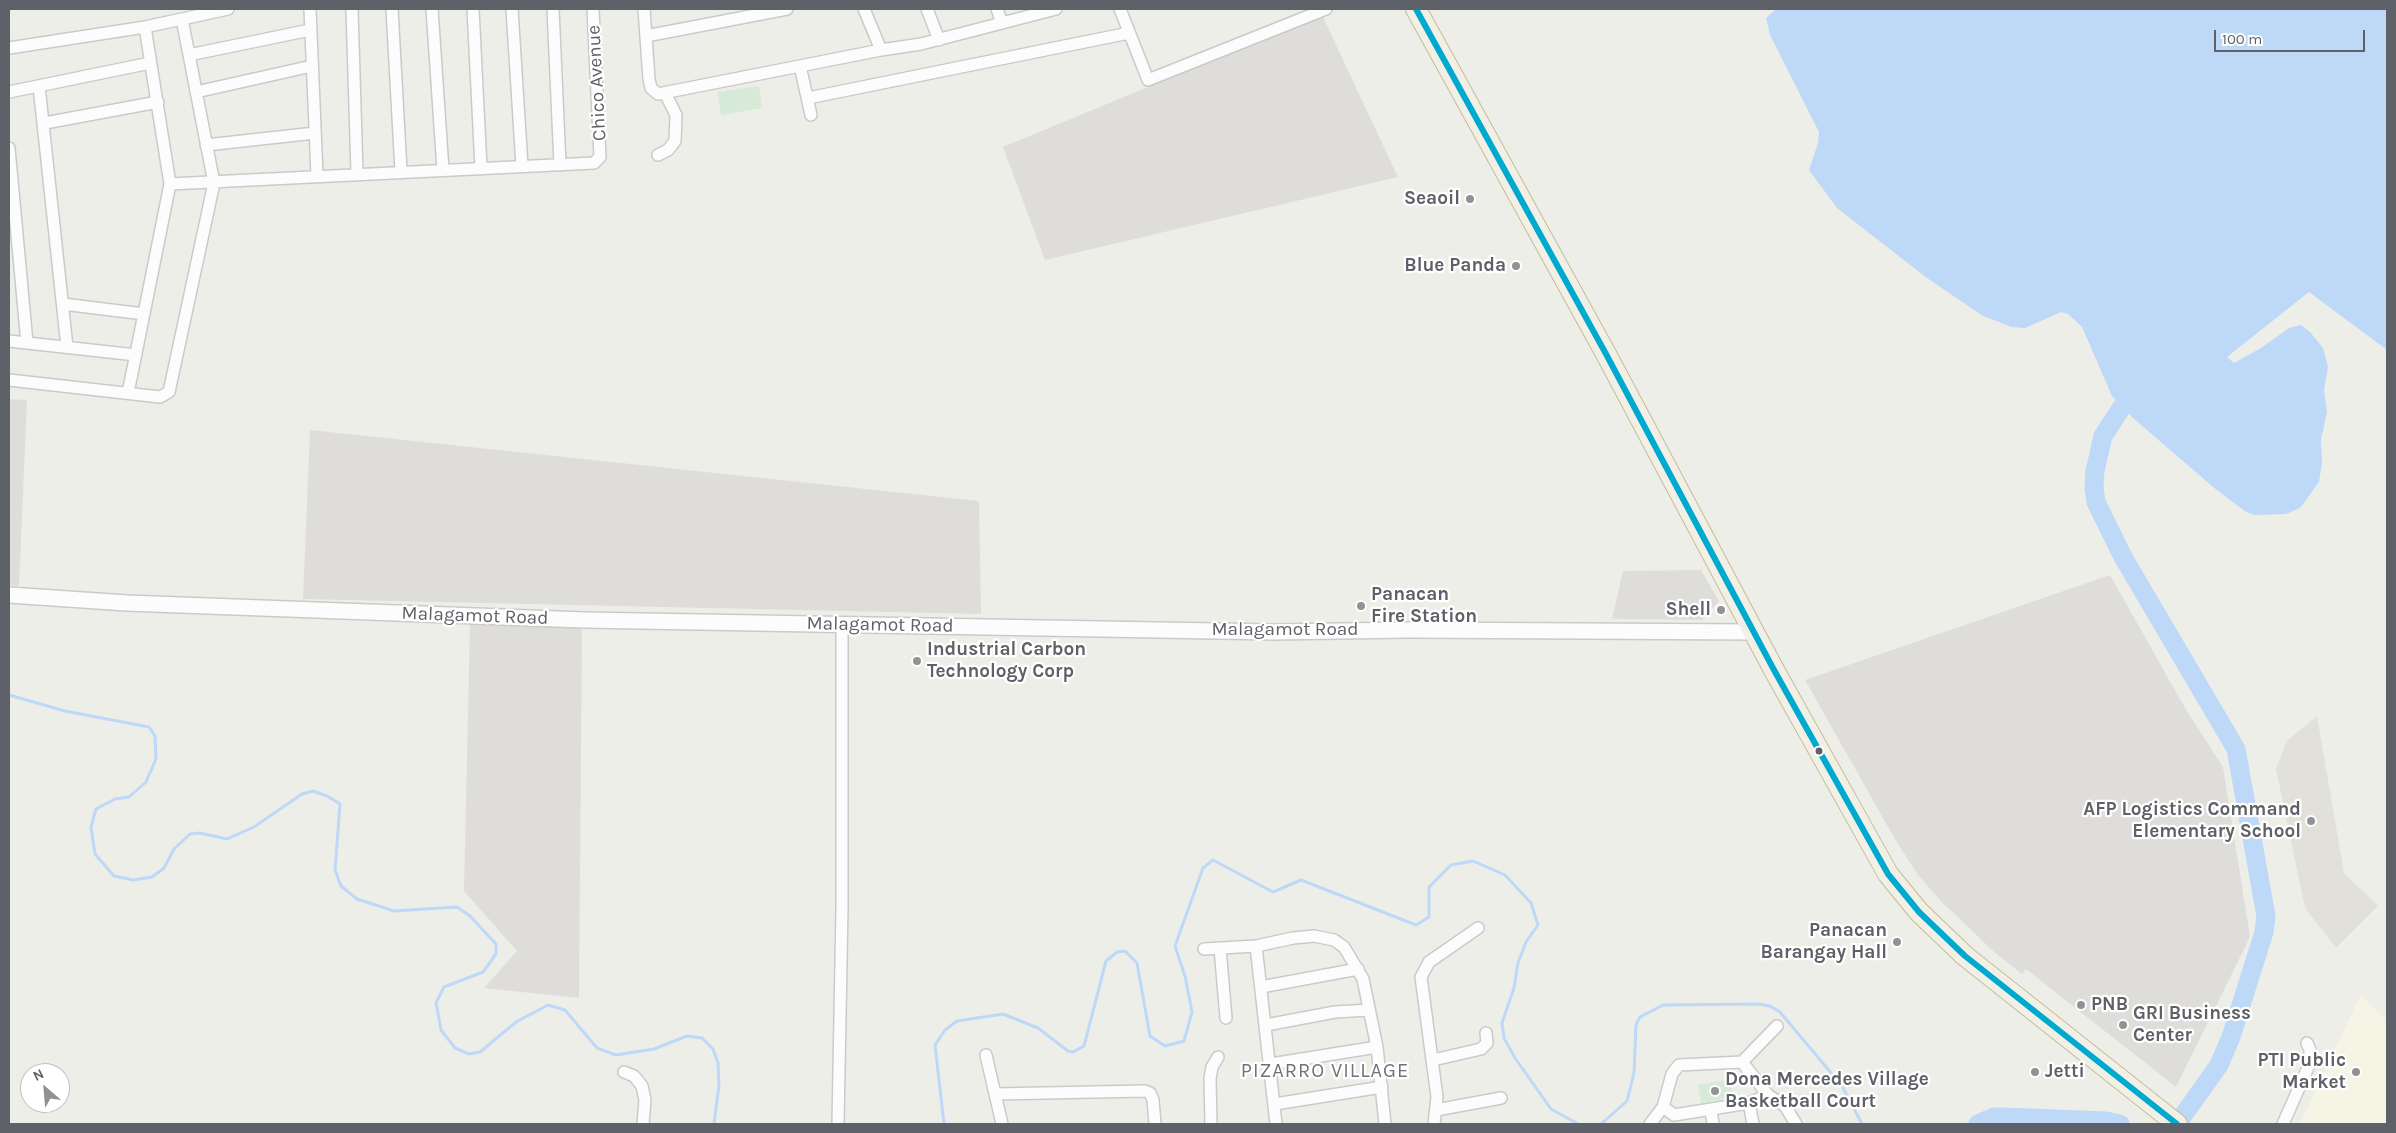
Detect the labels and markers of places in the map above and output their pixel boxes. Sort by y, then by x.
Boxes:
place label: Seaoil [1404,188,1460,210]
marker: Seaoil [1464,193,1476,205]
place label: Blue Panda [1404,255,1506,277]
marker: Blue Panda [1510,260,1522,272]
place label: Panacan Fire Station [1371,584,1477,628]
place label: Shell [1665,599,1711,621]
marker: Panacan Fire Station [1355,600,1367,612]
marker: Shell [1715,604,1727,616]
place label: Industrial Carbon Technology Corp [927,639,1086,683]
marker: Industrial Carbon Technology Corp [911,655,923,667]
unlabelled marker [1814,746,1824,756]
place label: AFP Logistics Command Elementary School [2083,799,2301,843]
marker: AFP Logistics Command Elementary School [2305,815,2317,827]
place label: Panacan Barangay Hall [1761,920,1887,964]
marker: Panacan Barangay Hall [1891,936,1903,948]
place label: PNB [2091,994,2128,1016]
marker: PNB [2075,999,2087,1011]
place label: GRI Business Center [2133,1003,2251,1047]
marker: GRI Business Center [2117,1019,2129,1031]
place label: PTI Public Market [2258,1050,2346,1094]
place label: Jetti [2045,1061,2085,1083]
marker: Jetti [2029,1066,2041,1078]
marker: PTI Public Market [2350,1066,2362,1078]
place label: Dona Mercedes Village Basketball Court [1725,1069,1929,1113]
marker: Dona Mercedes Village Basketball Court [1709,1085,1721,1097]

